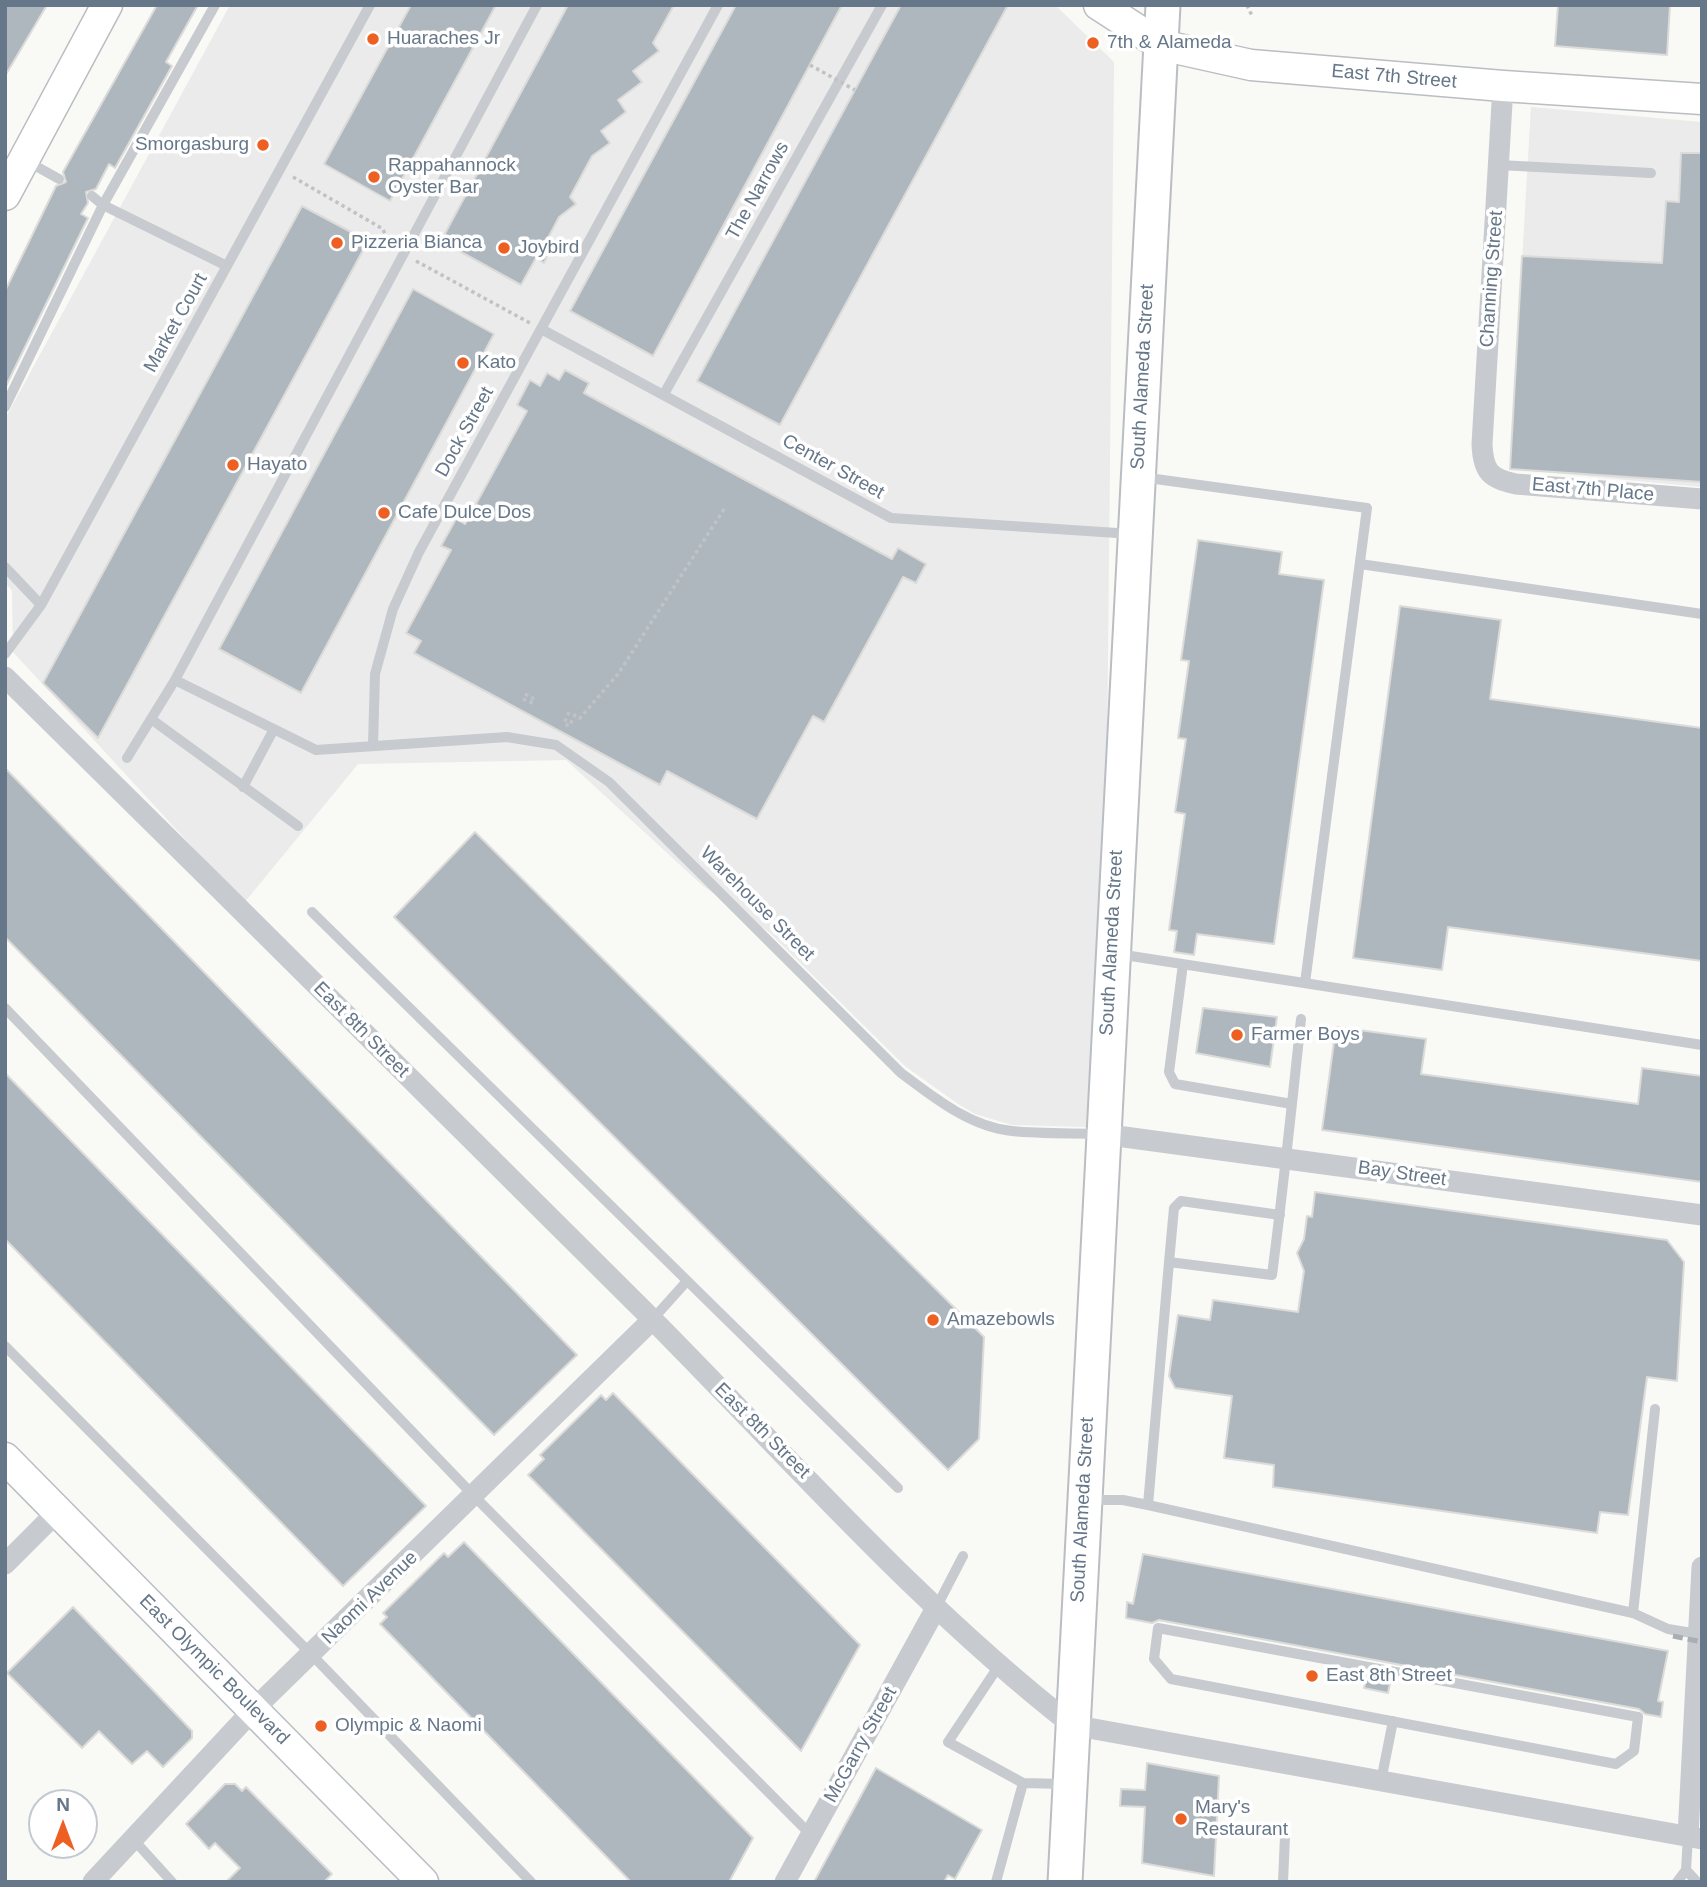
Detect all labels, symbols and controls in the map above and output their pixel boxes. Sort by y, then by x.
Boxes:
place label: Huaraches Jr [387,28,500,50]
marker: Huaraches Jr [365,31,381,47]
place label: 7th & Alameda [1107,32,1232,54]
marker: 7th & Alameda [1085,35,1101,51]
street label: East 7th Street [1330,60,1458,94]
place label: Smorgasburg [135,134,249,156]
marker: Smorgasburg [255,137,271,153]
street label: The Narrows [722,138,794,244]
place label: Rappahannock Oyster Bar [388,155,516,199]
marker: Rappahannock Oyster Bar [366,169,382,185]
street label: Channing Street [1476,210,1508,348]
place label: Pizzeria Bianca [351,232,482,254]
marker: Pizzeria Bianca [329,235,345,251]
place label: Joybird [518,237,579,259]
marker: Joybird [496,240,512,256]
street label: Market Court [139,269,213,377]
street label: South Alameda Street [1127,284,1159,470]
place label: Kato [477,352,516,374]
marker: Kato [455,355,471,371]
street label: Dock Street [431,383,499,481]
street label: Center Street [778,430,888,504]
place label: Hayato [247,454,307,476]
marker: Hayato [225,457,241,473]
street label: East 7th Place [1531,473,1655,507]
place label: Cafe Dulce Dos [398,502,531,524]
marker: Cafe Dulce Dos [376,505,392,521]
street label: Warehouse Street [695,842,819,966]
street label: South Alameda Street [1096,850,1128,1036]
street label: East 8th Street [309,978,413,1082]
place label: Farmer Boys [1251,1024,1360,1046]
marker: Farmer Boys [1229,1027,1245,1043]
street label: Bay Street [1356,1157,1448,1191]
place label: Amazebowls [947,1309,1055,1331]
marker: Amazebowls [925,1312,941,1328]
street label: East 8th Street [710,1379,814,1483]
street label: South Alameda Street [1067,1417,1099,1603]
street label: Naomi Avenue [317,1547,423,1649]
street label: East Olympic Boulevard [134,1590,294,1750]
place label: East 8th Street [1326,1665,1452,1687]
marker: East 8th Street [1304,1668,1320,1684]
street label: McGarry Street [820,1683,902,1807]
place label: Olympic & Naomi [335,1715,482,1737]
marker: Olympic & Naomi [313,1718,329,1734]
north arrow [28,1789,98,1859]
text: N [56,1794,70,1815]
place label: Mary's Restaurant [1195,1797,1288,1841]
marker: Mary's Restaurant [1173,1811,1189,1827]

